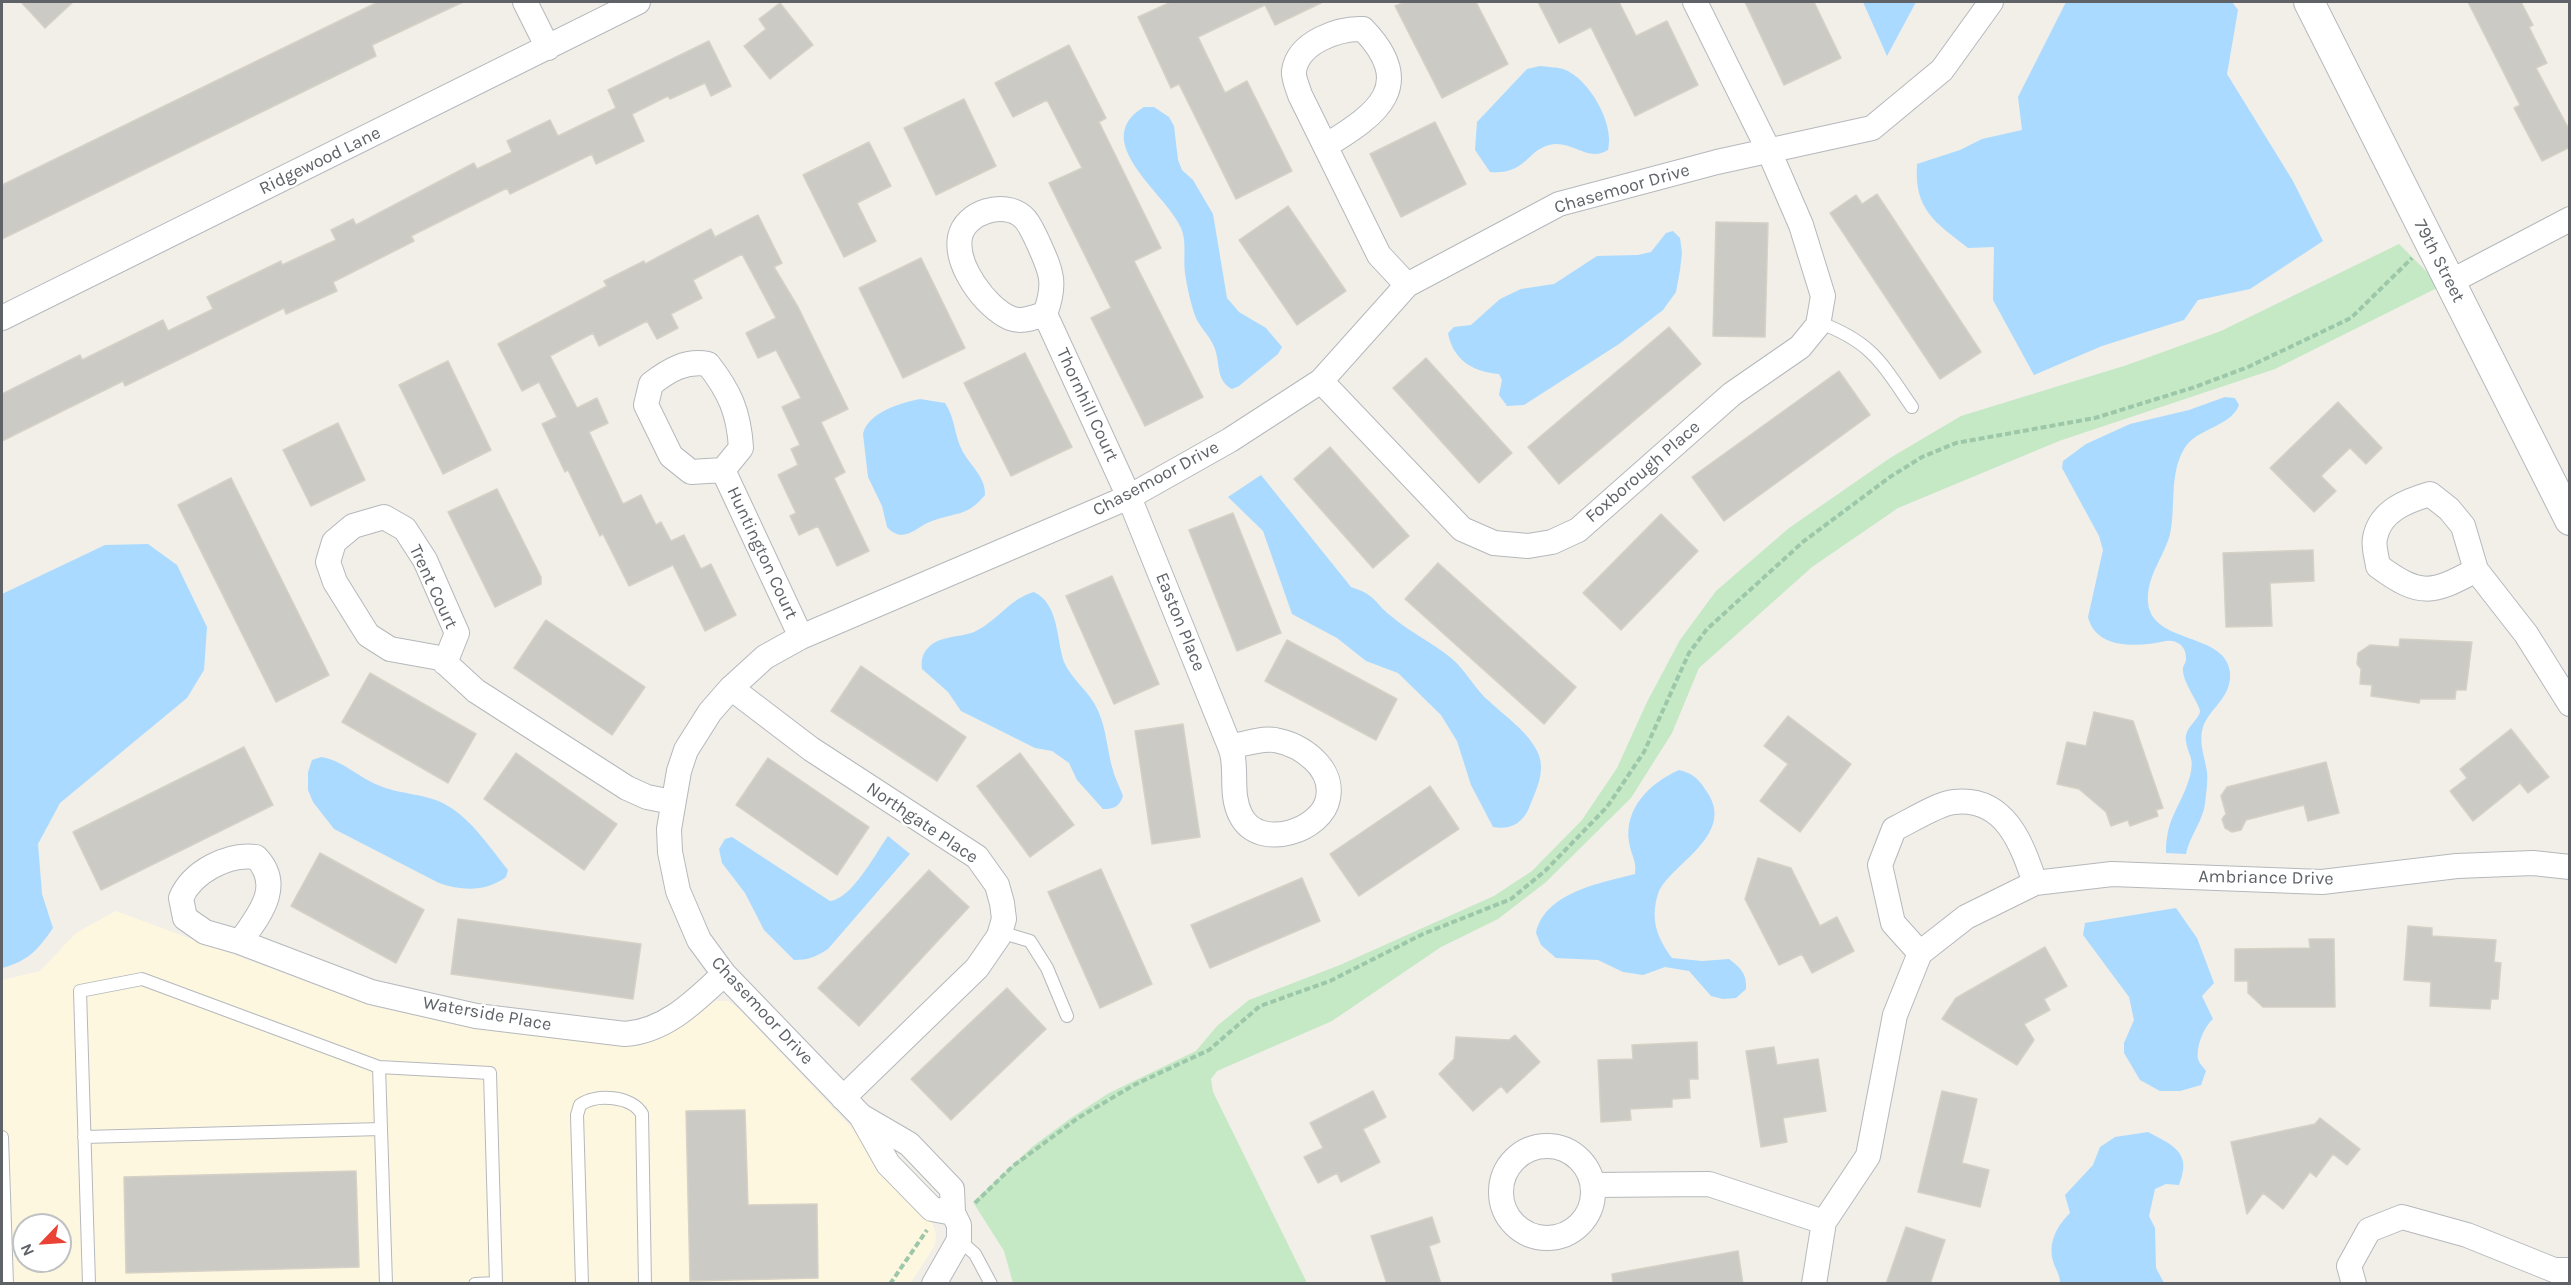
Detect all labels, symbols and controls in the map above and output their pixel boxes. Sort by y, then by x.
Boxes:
street label: Ridgewood Lane [256,122,384,200]
street label: Chasemoor Drive [1552,159,1692,219]
street label: 79th Street [2409,216,2469,306]
street label: Thornhill Court [1051,345,1123,465]
street label: Foxborough Place [1581,416,1705,528]
street label: Chasemoor Drive [1089,437,1223,521]
street label: Huntington Court [722,483,802,623]
street label: Trent Court [404,541,462,633]
street label: Easton Place [1150,569,1210,675]
street label: Northgate Place [862,778,982,868]
street label: Ambriance Drive [2198,866,2334,890]
street label: Chasemoor Drive [706,952,818,1070]
street label: Waterside Place [421,992,553,1036]
north arrow [12,1213,72,1273]
text: N [16,1241,38,1259]

